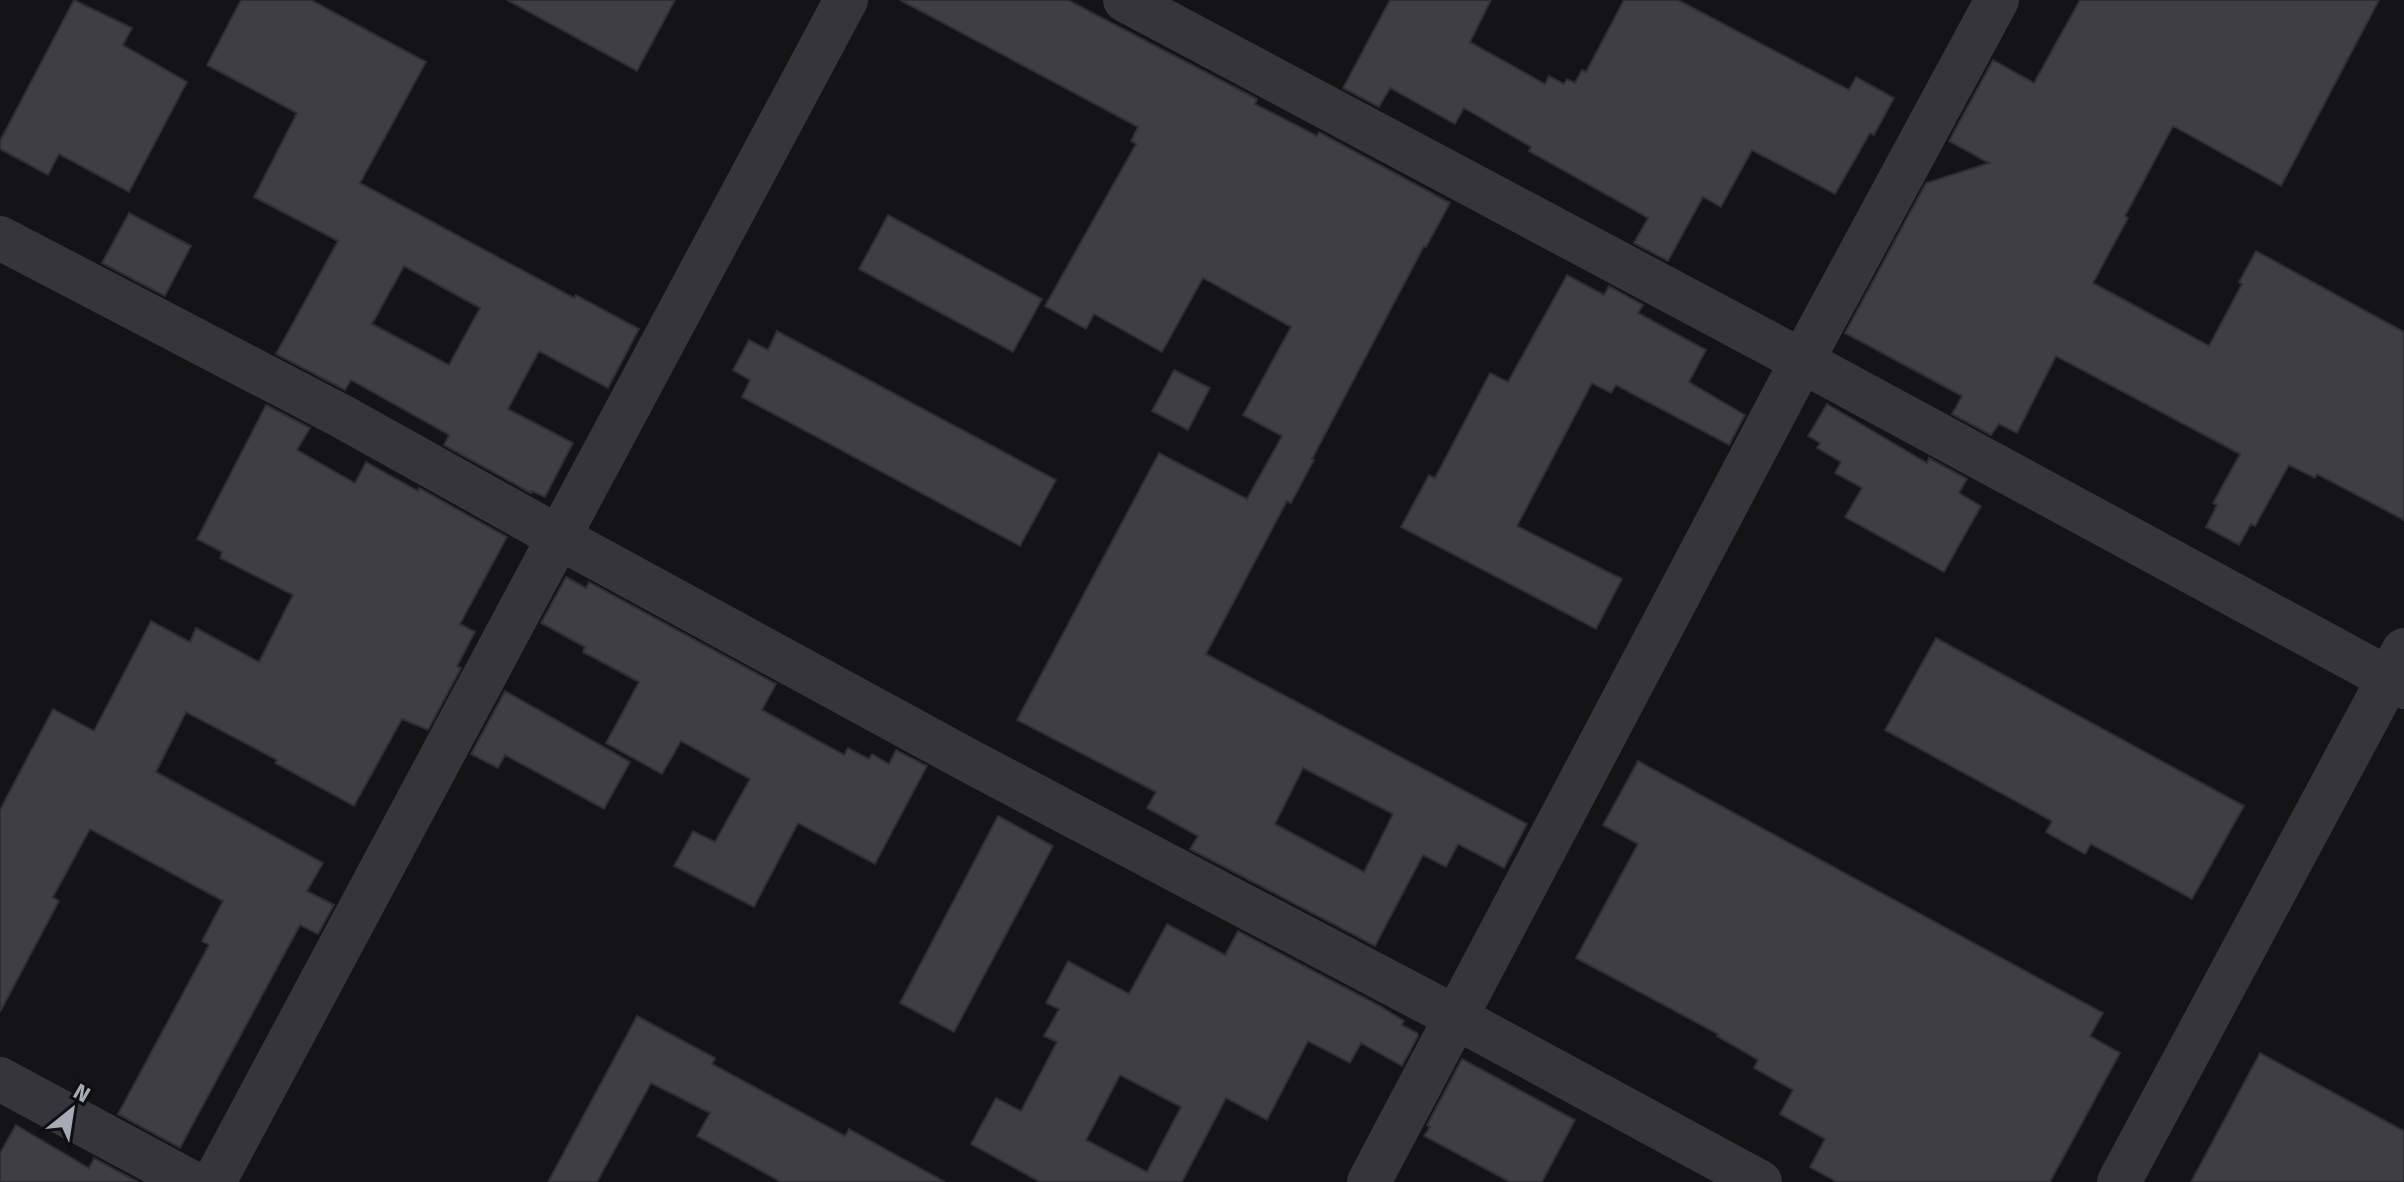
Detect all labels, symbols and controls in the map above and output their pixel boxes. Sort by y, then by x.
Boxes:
north arrow [32,1070,112,1150]
text: N [69,1078,95,1108]

